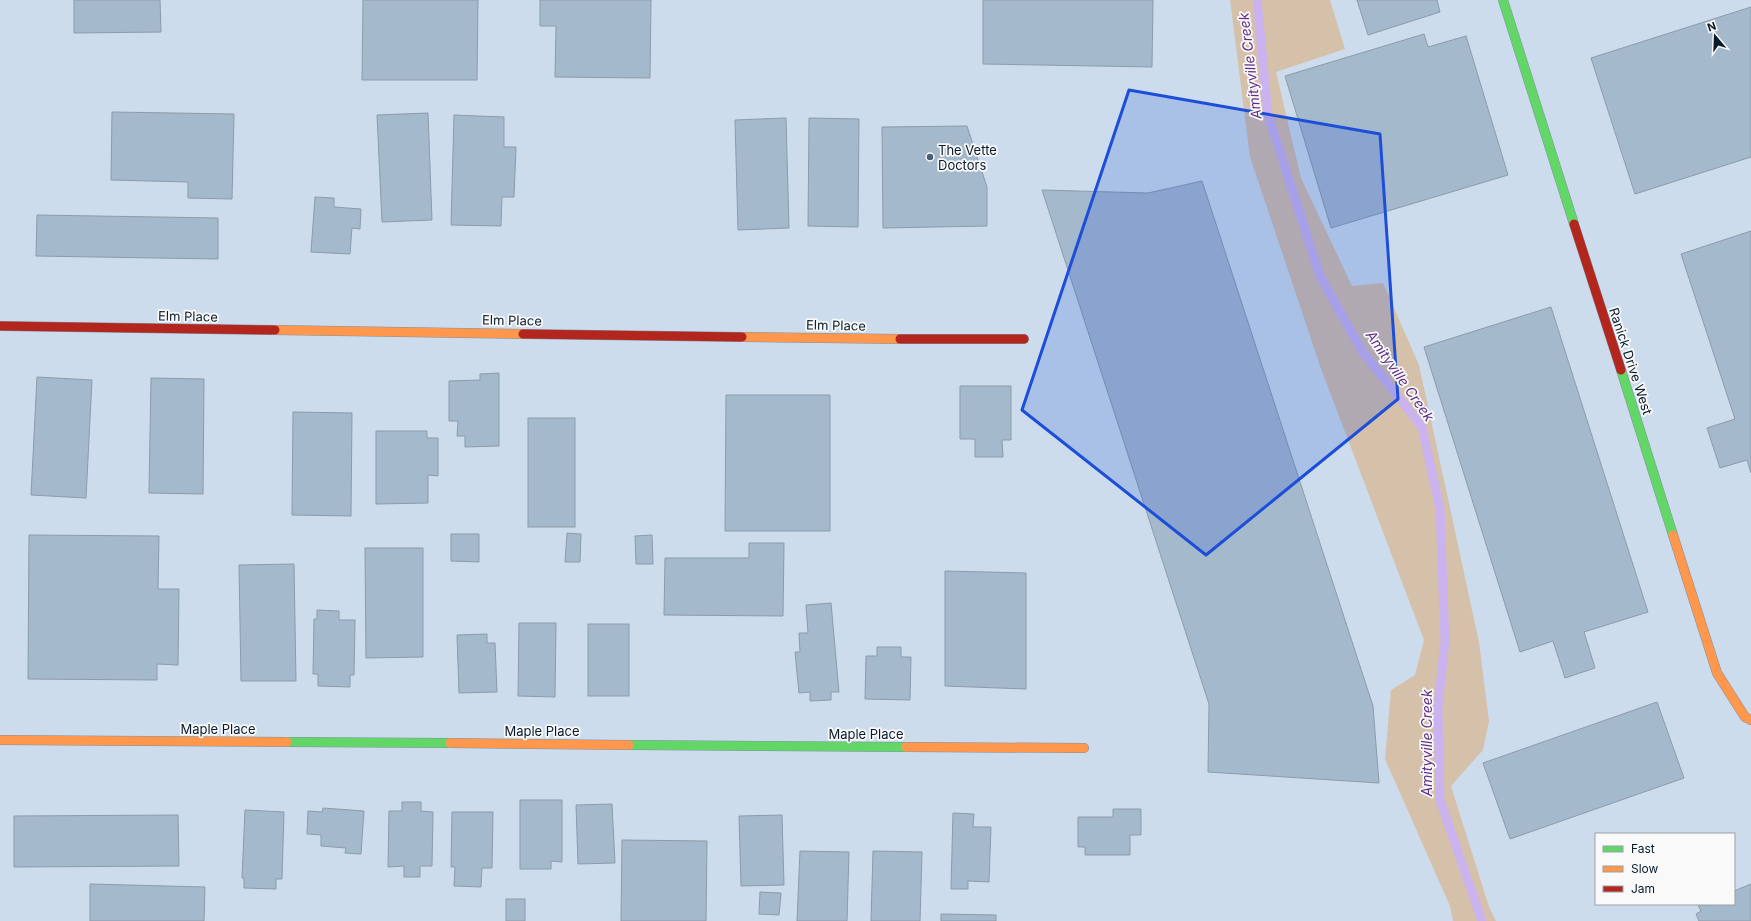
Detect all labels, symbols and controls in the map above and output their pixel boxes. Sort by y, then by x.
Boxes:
water label: Amityville Creek [1234,12,1265,121]
north arrow [1695,16,1735,56]
text: N [1705,19,1718,35]
place label: The Vette Doctors [938,142,997,173]
marker: The Vette Doctors [925,152,935,162]
street label: Ranick Drive West [1606,306,1656,416]
street label: Elm Place [158,307,218,325]
street label: Elm Place [482,311,542,329]
street label: Elm Place [806,316,866,334]
water label: Amityville Creek [1362,326,1438,425]
water label: Amityville Creek [1418,689,1435,798]
street label: Maple Place [180,721,256,737]
street label: Maple Place [504,723,580,739]
street label: Maple Place [828,726,904,742]
legend [1595,833,1735,905]
text: Fast [1631,841,1655,856]
text: Slow [1631,861,1659,876]
text: Jam [1631,881,1655,896]

